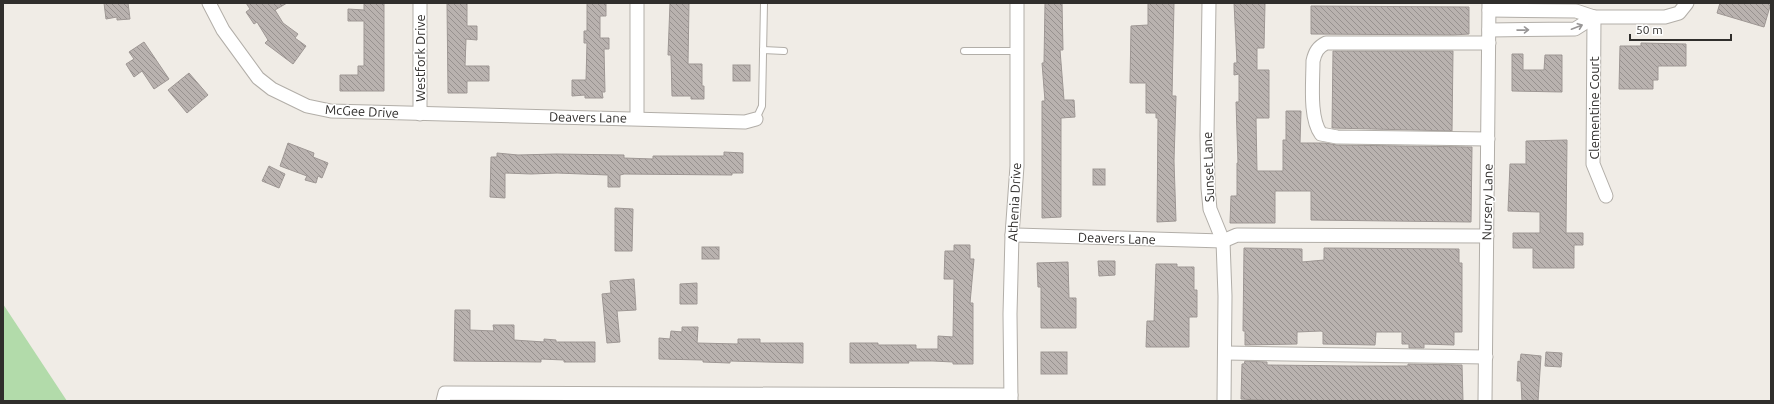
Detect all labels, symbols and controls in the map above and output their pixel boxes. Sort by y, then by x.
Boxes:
street label: Westfork Drive [413,14,427,102]
scale bar [1630,16,1731,42]
one-way arrow [1570,22,1582,30]
text: 50 m [1636,23,1663,36]
one-way arrow [1516,26,1529,34]
street label: Clementine Court [1587,56,1601,160]
street label: McGee Drive [325,102,399,120]
street label: Deavers Lane [549,109,627,125]
street label: Sunset Lane [1200,132,1216,202]
street label: Athenia Drive [1005,162,1023,242]
street label: Nursery Lane [1479,163,1495,241]
street label: Deavers Lane [1078,230,1156,246]

